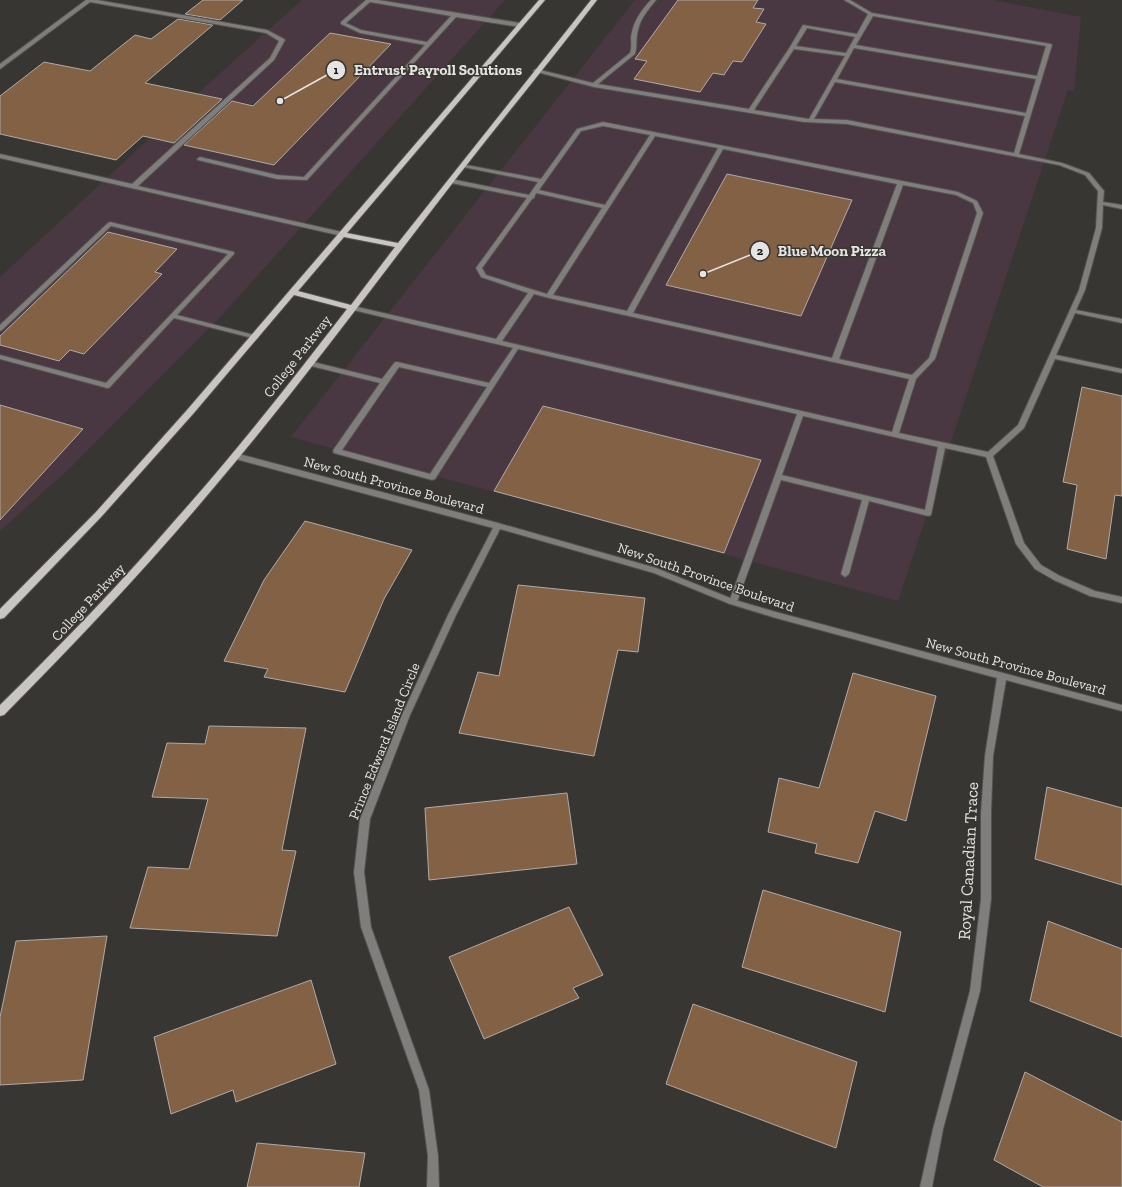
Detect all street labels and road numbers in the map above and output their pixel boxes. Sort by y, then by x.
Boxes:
street label: College Parkway [260,311,335,401]
street label: New South Province Boulevard [302,453,486,518]
street label: New South Province Boulevard [615,539,797,616]
street label: College Parkway [48,559,129,645]
street label: New South Province Boulevard [924,634,1108,699]
street label: Prince Edward Island Circle [345,660,424,822]
street label: Royal Canadian Trace [954,781,982,941]

